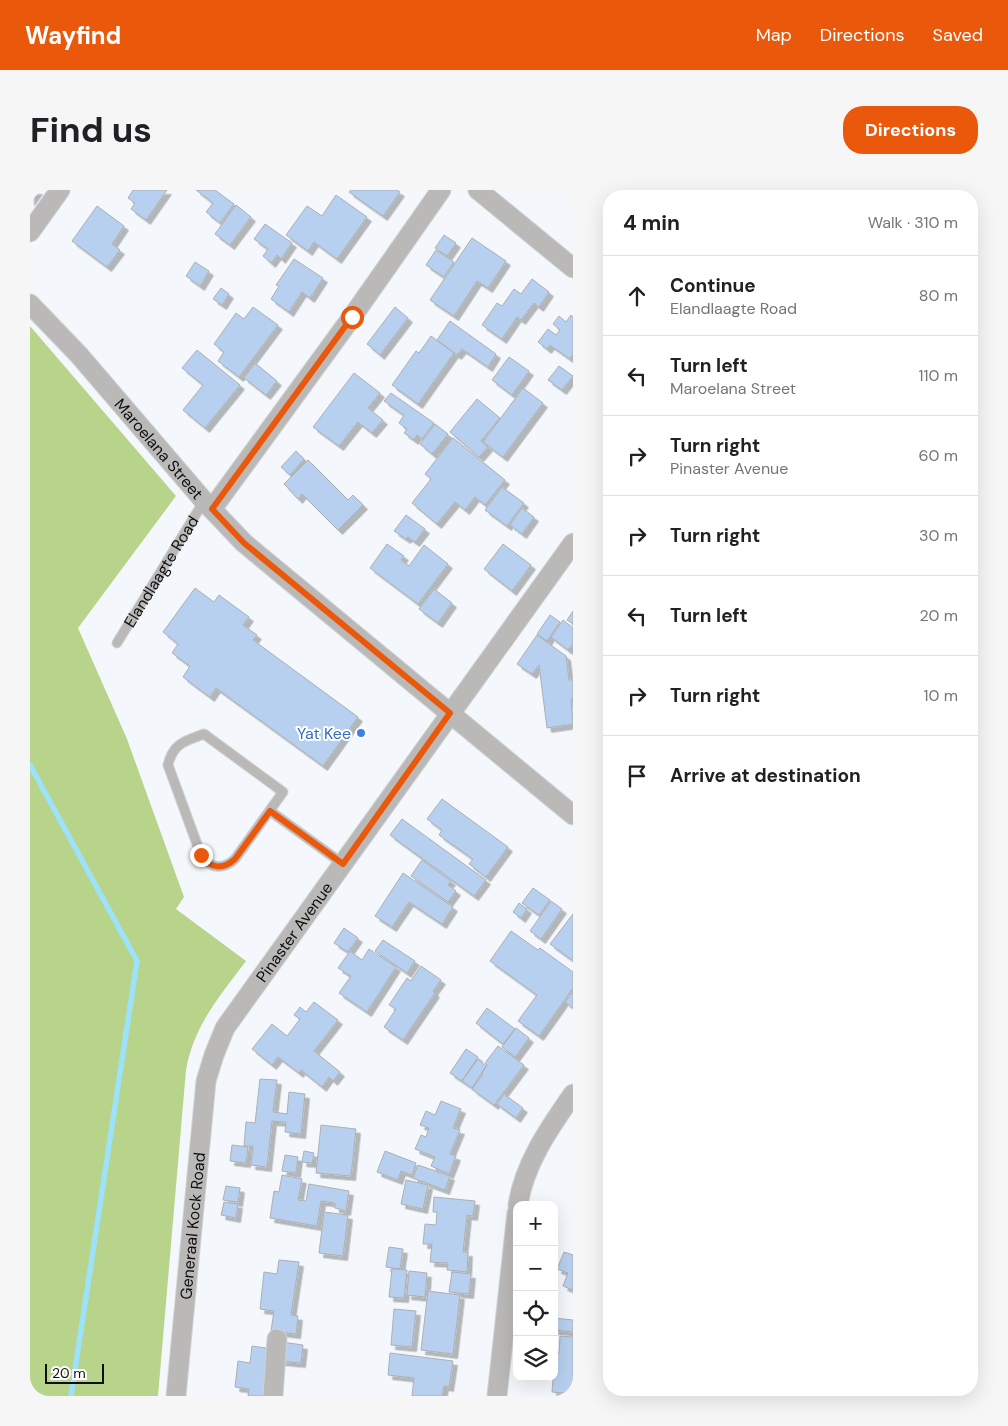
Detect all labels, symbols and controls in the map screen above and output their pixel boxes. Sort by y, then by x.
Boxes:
text: Wayfind [25,20,121,51]
text: Map [756,23,792,47]
text: Directions [820,23,905,47]
text: Saved [933,23,983,47]
button: Directions [843,106,978,154]
text: Find us [30,107,152,153]
text: 4 min [623,209,680,237]
text: Walk · 310 m [868,212,958,233]
text: Continue [670,273,756,298]
icon: ahead [623,282,651,310]
text: 80 m [919,285,958,306]
text: Elandlaagte Road [670,298,797,319]
route start [341,306,364,329]
text: Turn left [670,353,748,378]
icon: left [623,362,651,390]
text: 110 m [919,365,958,386]
text: Maroelana Street [670,378,796,399]
street label: Maroelana Street [110,394,208,504]
text: Turn right [670,433,760,458]
icon: right [623,442,651,470]
text: 60 m [918,445,958,466]
text: Pinaster Avenue [670,458,788,479]
street label: Elandlaagte Road [119,512,204,631]
icon: right [623,522,651,550]
text: Turn right [670,523,760,548]
text: 30 m [919,525,958,546]
icon: left [623,602,651,630]
text: Turn left [670,603,748,628]
text: 20 m [919,605,958,626]
icon: right [623,682,651,710]
text: Turn right [670,683,760,708]
text: 10 m [924,685,958,706]
place label: Yat Kee [297,723,351,744]
marker: Yat Kee [355,727,367,739]
icon: arrive [623,762,651,790]
text: Arrive at destination [670,763,861,788]
route end [190,844,213,867]
street label: Pinaster Avenue [251,878,337,986]
street label: Generaal Kock Road [175,1151,210,1300]
map controls [513,1201,558,1381]
button: + [513,1201,558,1246]
button: − [513,1246,558,1291]
button: locate [513,1291,558,1336]
button: layers [513,1336,558,1381]
scale bar [45,1361,104,1384]
text: 20 m [52,1364,86,1382]

